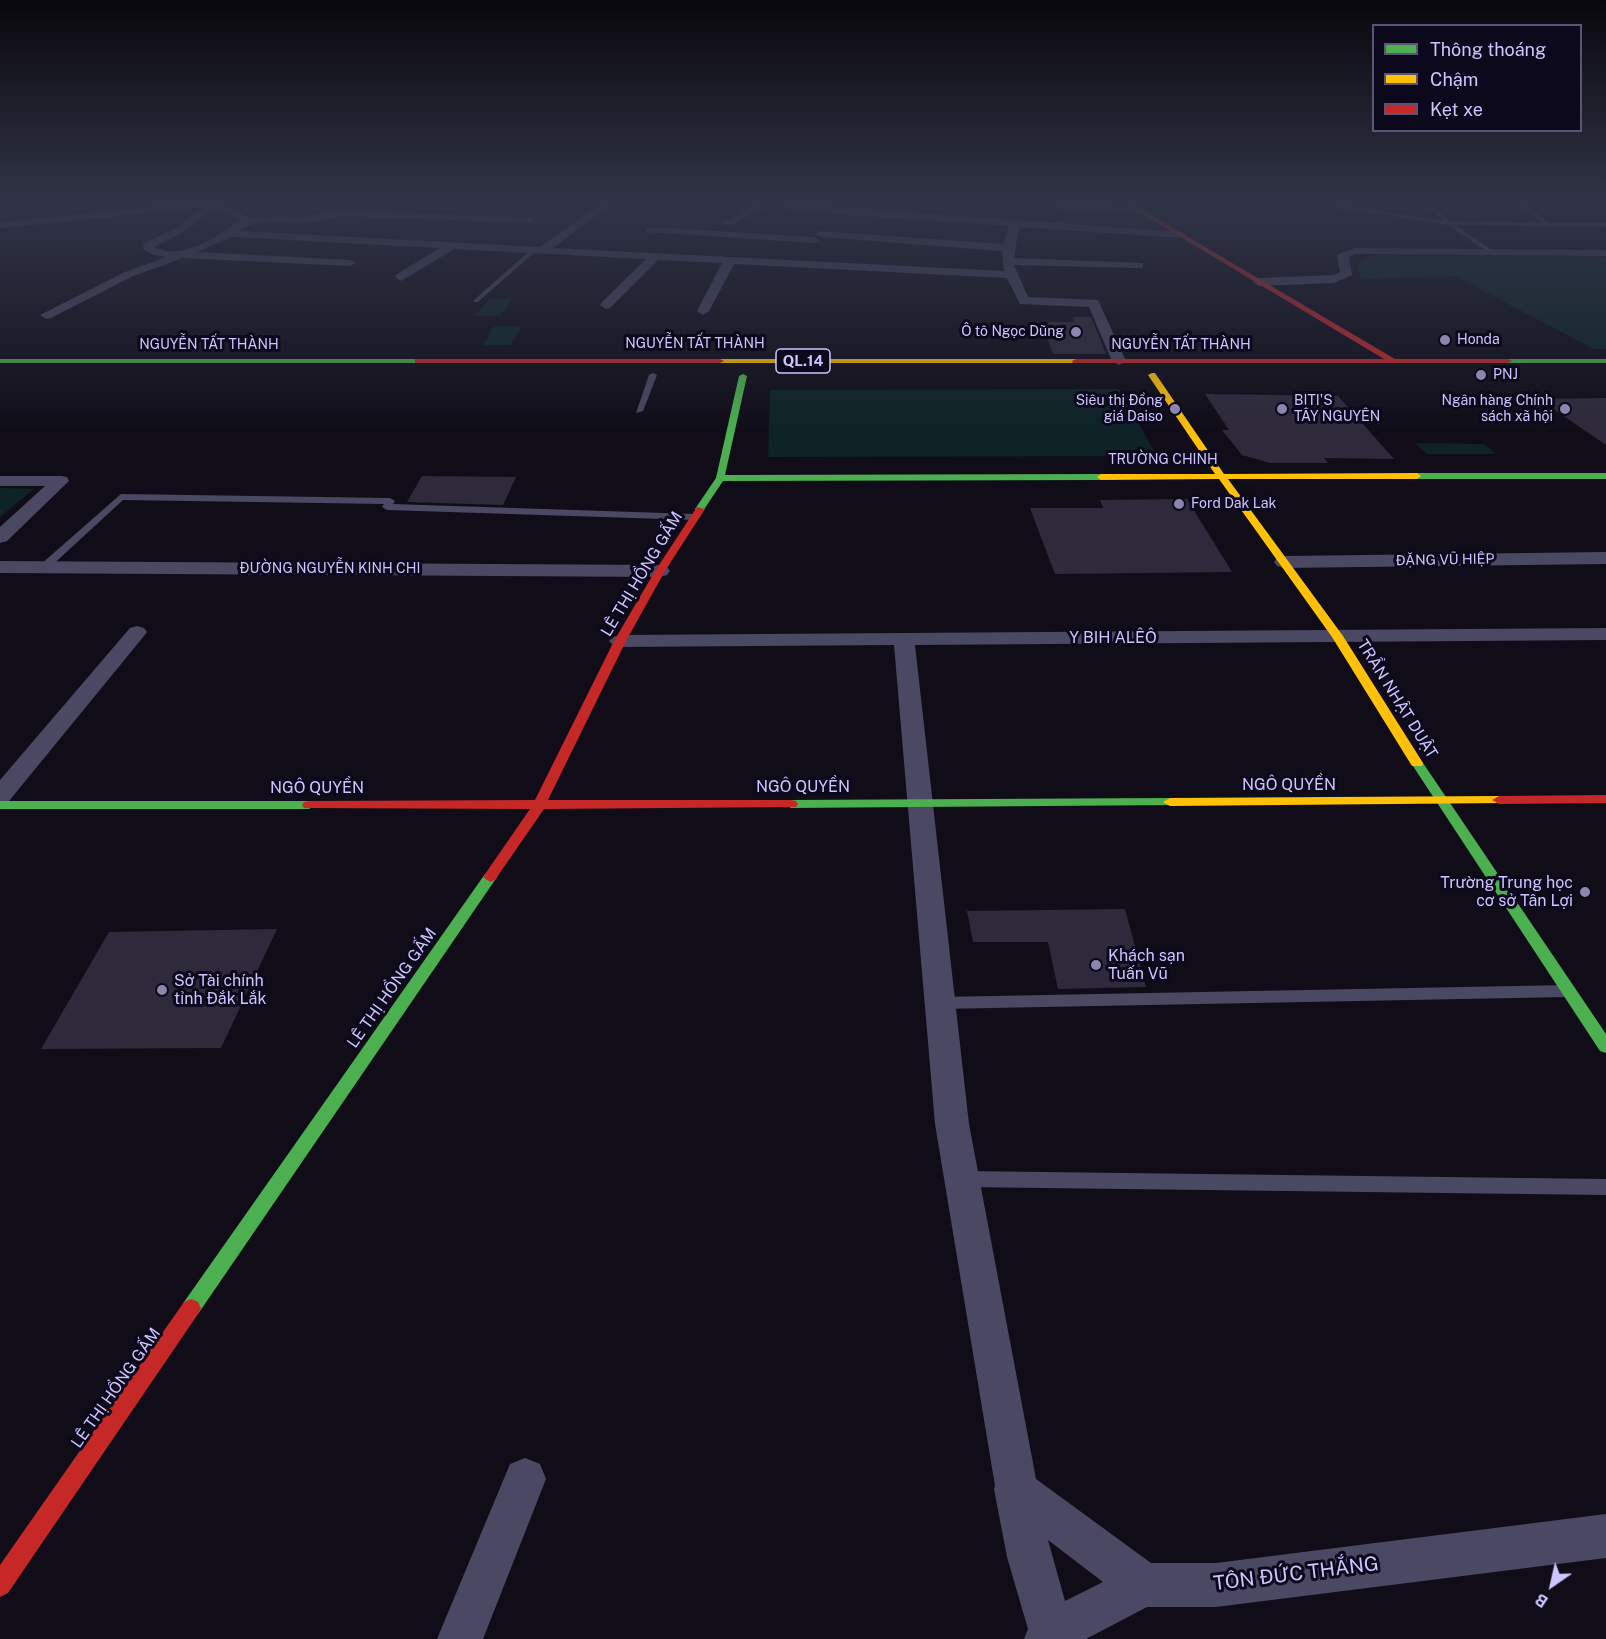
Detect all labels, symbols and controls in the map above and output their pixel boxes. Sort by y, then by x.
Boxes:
legend [1372,24,1582,132]
text: Thông thoáng [1430,39,1546,60]
text: Chậm [1430,69,1478,90]
text: Kẹt xe [1430,99,1483,120]
place label: Ô tô Ngọc Dũng [961,324,1064,340]
marker: Ô tô Ngọc Dũng [1069,325,1083,339]
place label: Honda [1457,332,1500,348]
marker: Honda [1438,333,1452,347]
street label: NGUYỄN TẤT THÀNH [625,336,765,352]
street label: NGUYỄN TẤT THÀNH [139,337,279,353]
street label: NGUYỄN TẤT THÀNH [1111,337,1251,353]
road number: QL.14 [776,349,830,373]
place label: PNJ [1493,367,1518,383]
marker: PNJ [1474,368,1488,382]
place label: Siêu thị Đồng giá Daiso [1076,393,1163,425]
place label: BITI'S TÂY NGUYÊN [1294,393,1380,425]
place label: Ngân hàng Chính sách xã hội [1441,393,1553,425]
marker: Siêu thị Đồng giá Daiso [1168,402,1182,416]
marker: BITI'S TÂY NGUYÊN [1275,402,1289,416]
marker: Ngân hàng Chính sách xã hội [1558,402,1572,416]
street label: TRƯỜNG CHINH [1108,452,1218,468]
place label: Ford Dak Lak [1191,496,1276,512]
marker: Ford Dak Lak [1172,497,1186,511]
street label: LÊ THỊ HỒNG GẤM [597,508,687,640]
street label: ĐẶNG VŨ HIỆP [1396,551,1494,569]
street label: ĐƯỜNG NGUYỄN KINH CHI [240,561,420,577]
street label: Y BIH ALÊÔ [1069,628,1157,648]
street label: TRẦN NHẬT DUẬT [1353,636,1441,762]
street label: NGÔ QUYỀN [1242,775,1336,795]
street label: NGÔ QUYỀN [756,777,850,797]
street label: NGÔ QUYỀN [270,778,364,798]
place label: Trường Trung học cơ sở Tân Lợi [1440,873,1573,911]
marker: Trường Trung học cơ sở Tân Lợi [1578,885,1592,899]
street label: LÊ THỊ HỒNG GẤM [343,924,441,1052]
place label: Khách sạn Tuấn Vũ [1108,946,1185,984]
marker: Khách sạn Tuấn Vũ [1089,958,1103,972]
place label: Sở Tài chính tỉnh Đắk Lắk [174,971,266,1009]
marker: Sở Tài chính tỉnh Đắk Lắk [155,983,169,997]
street label: LÊ THỊ HỒNG GẤM [67,1324,165,1452]
street label: TÔN ĐỨC THẮNG [1212,1552,1380,1596]
north arrow [1522,1555,1582,1615]
text: B [1532,1589,1552,1611]

